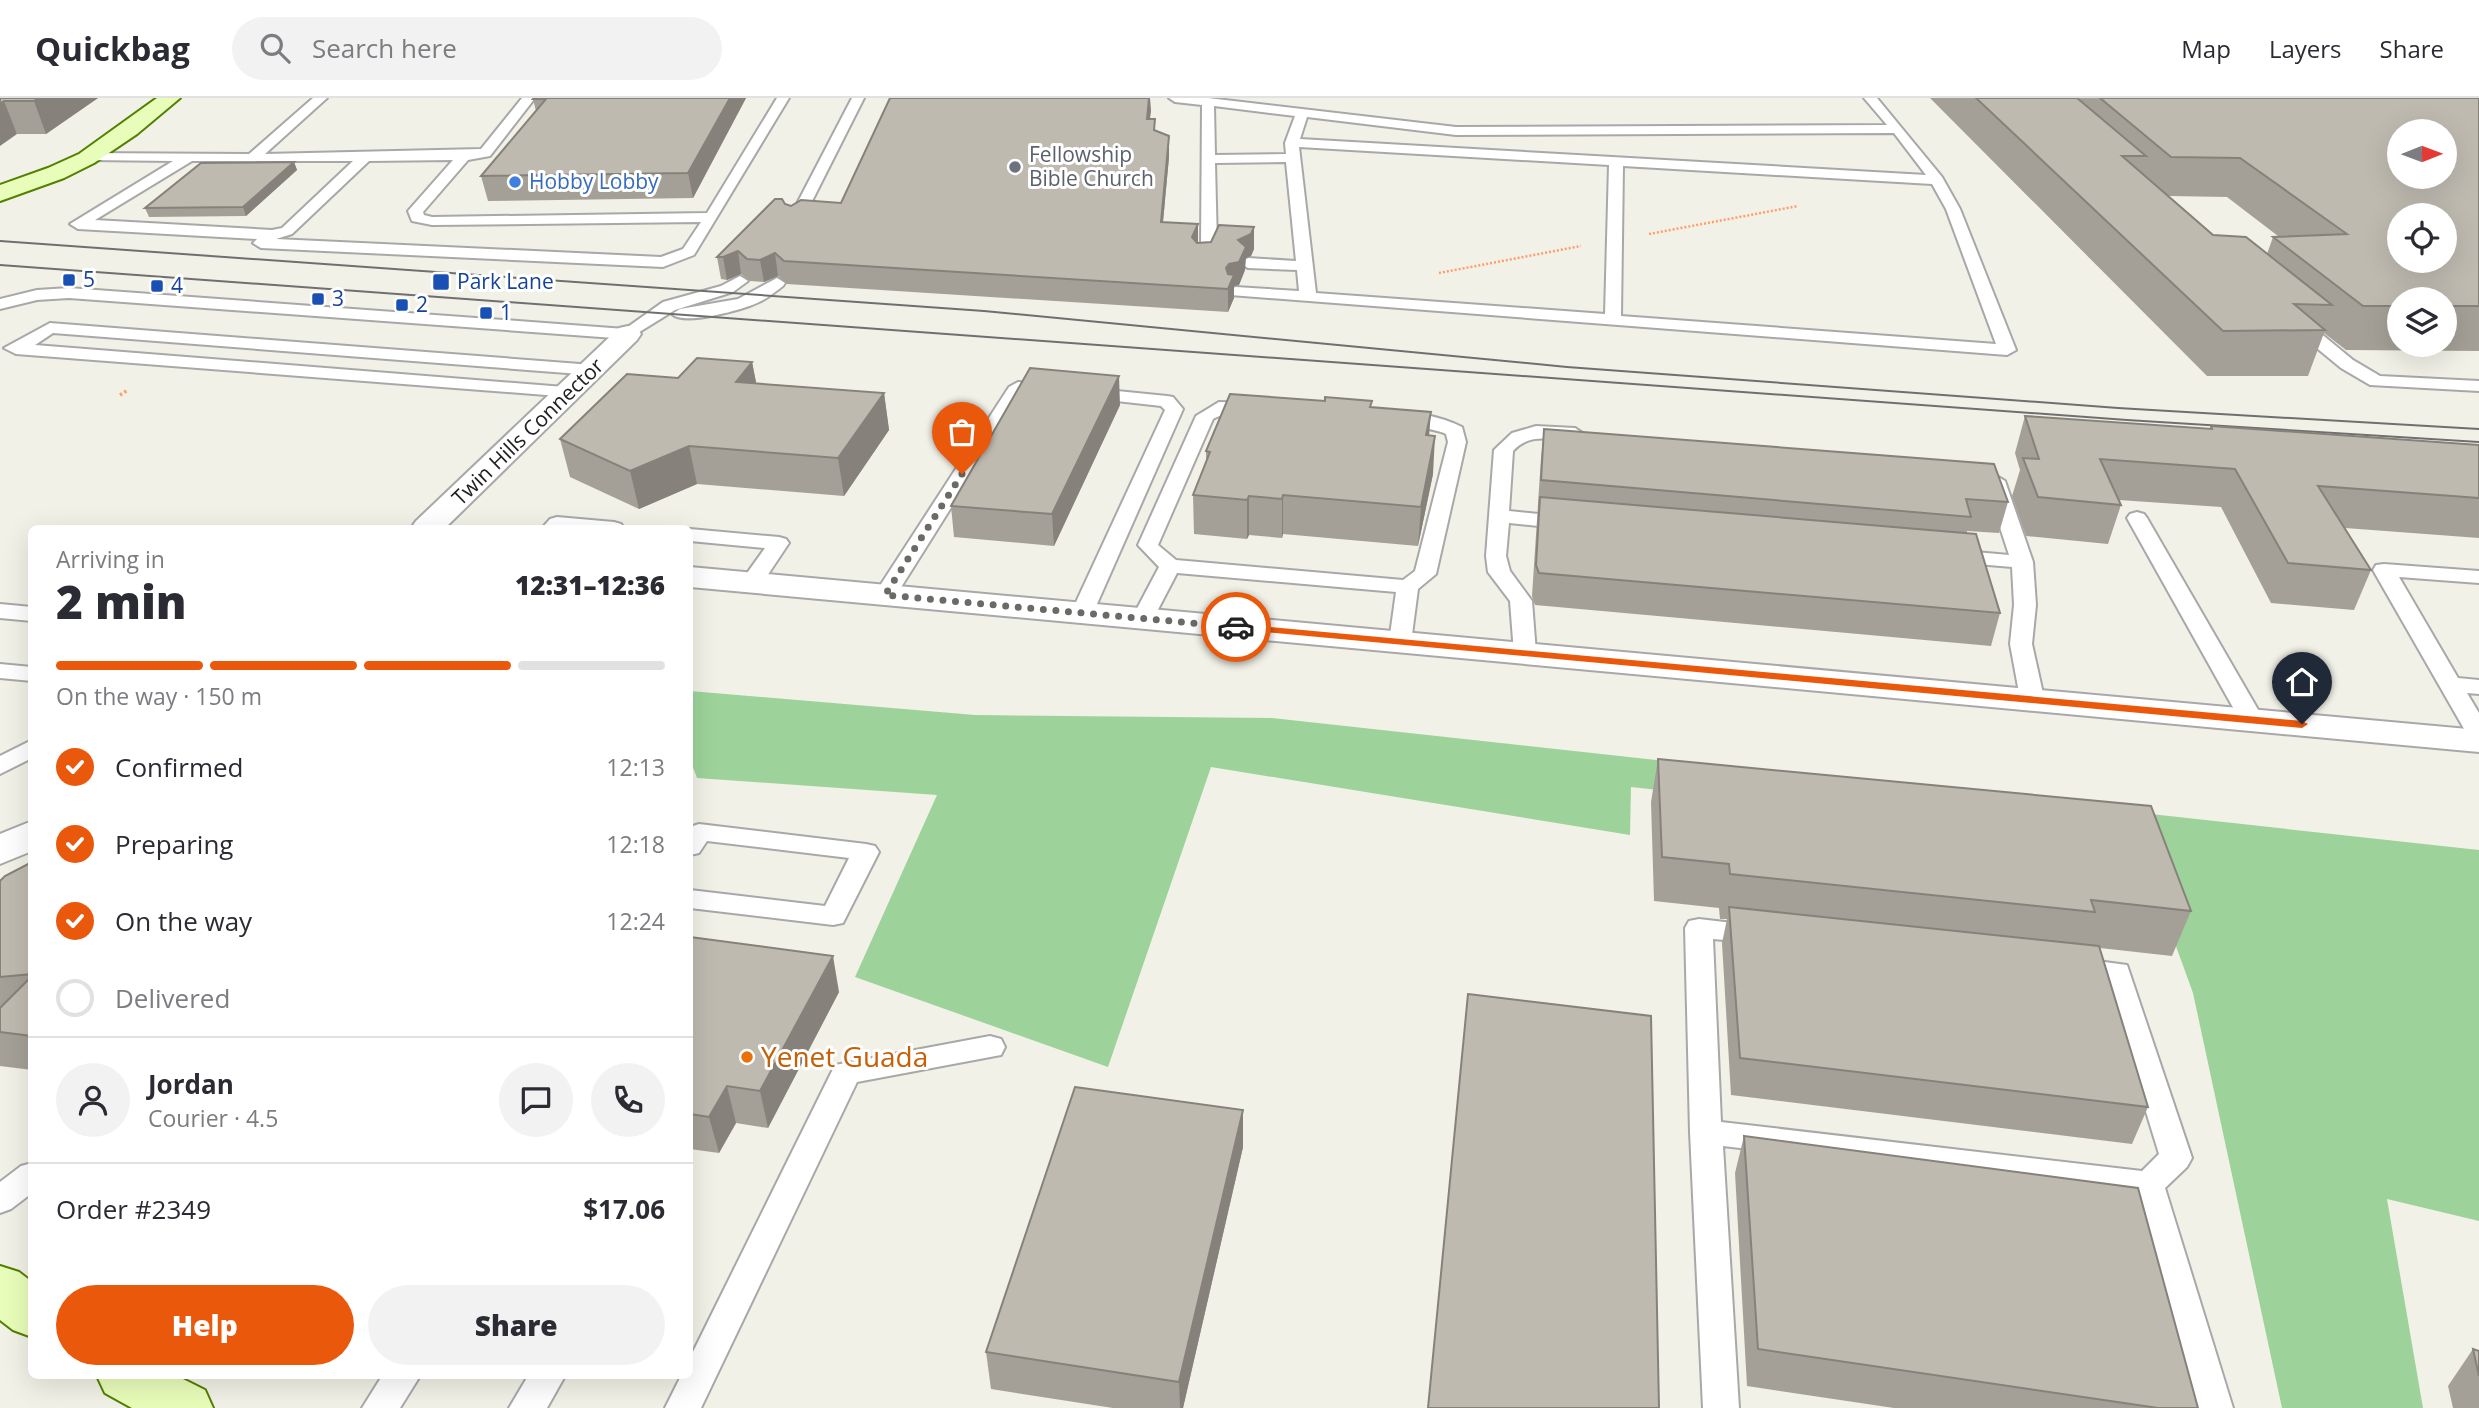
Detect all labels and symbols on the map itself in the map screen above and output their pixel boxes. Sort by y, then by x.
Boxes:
north arrow [2387,119,2457,189]
place label: Fellowship Bible Church [1029,140,1154,192]
marker: Fellowship Bible Church [1007,159,1023,175]
place label: Hobby Lobby [529,167,659,195]
marker: Hobby Lobby [507,174,523,190]
place label: 5 [83,265,95,293]
place label: Park Lane [457,267,554,295]
place label: 4 [171,271,183,299]
marker: 5 [61,272,77,288]
marker: Park Lane [431,272,451,292]
marker: 4 [149,278,165,294]
place label: 3 [332,284,344,312]
place label: 2 [416,290,428,318]
marker: 3 [310,291,326,307]
marker: 2 [394,297,410,313]
place label: 1 [500,298,512,326]
marker: 1 [478,305,494,321]
street label: Twin Hills Connector [445,351,609,511]
pin [932,402,992,474]
courier [1201,592,1271,662]
pin [2272,652,2332,724]
place label: Yenet Guada [761,1037,928,1075]
marker: Yenet Guada [739,1049,755,1065]

